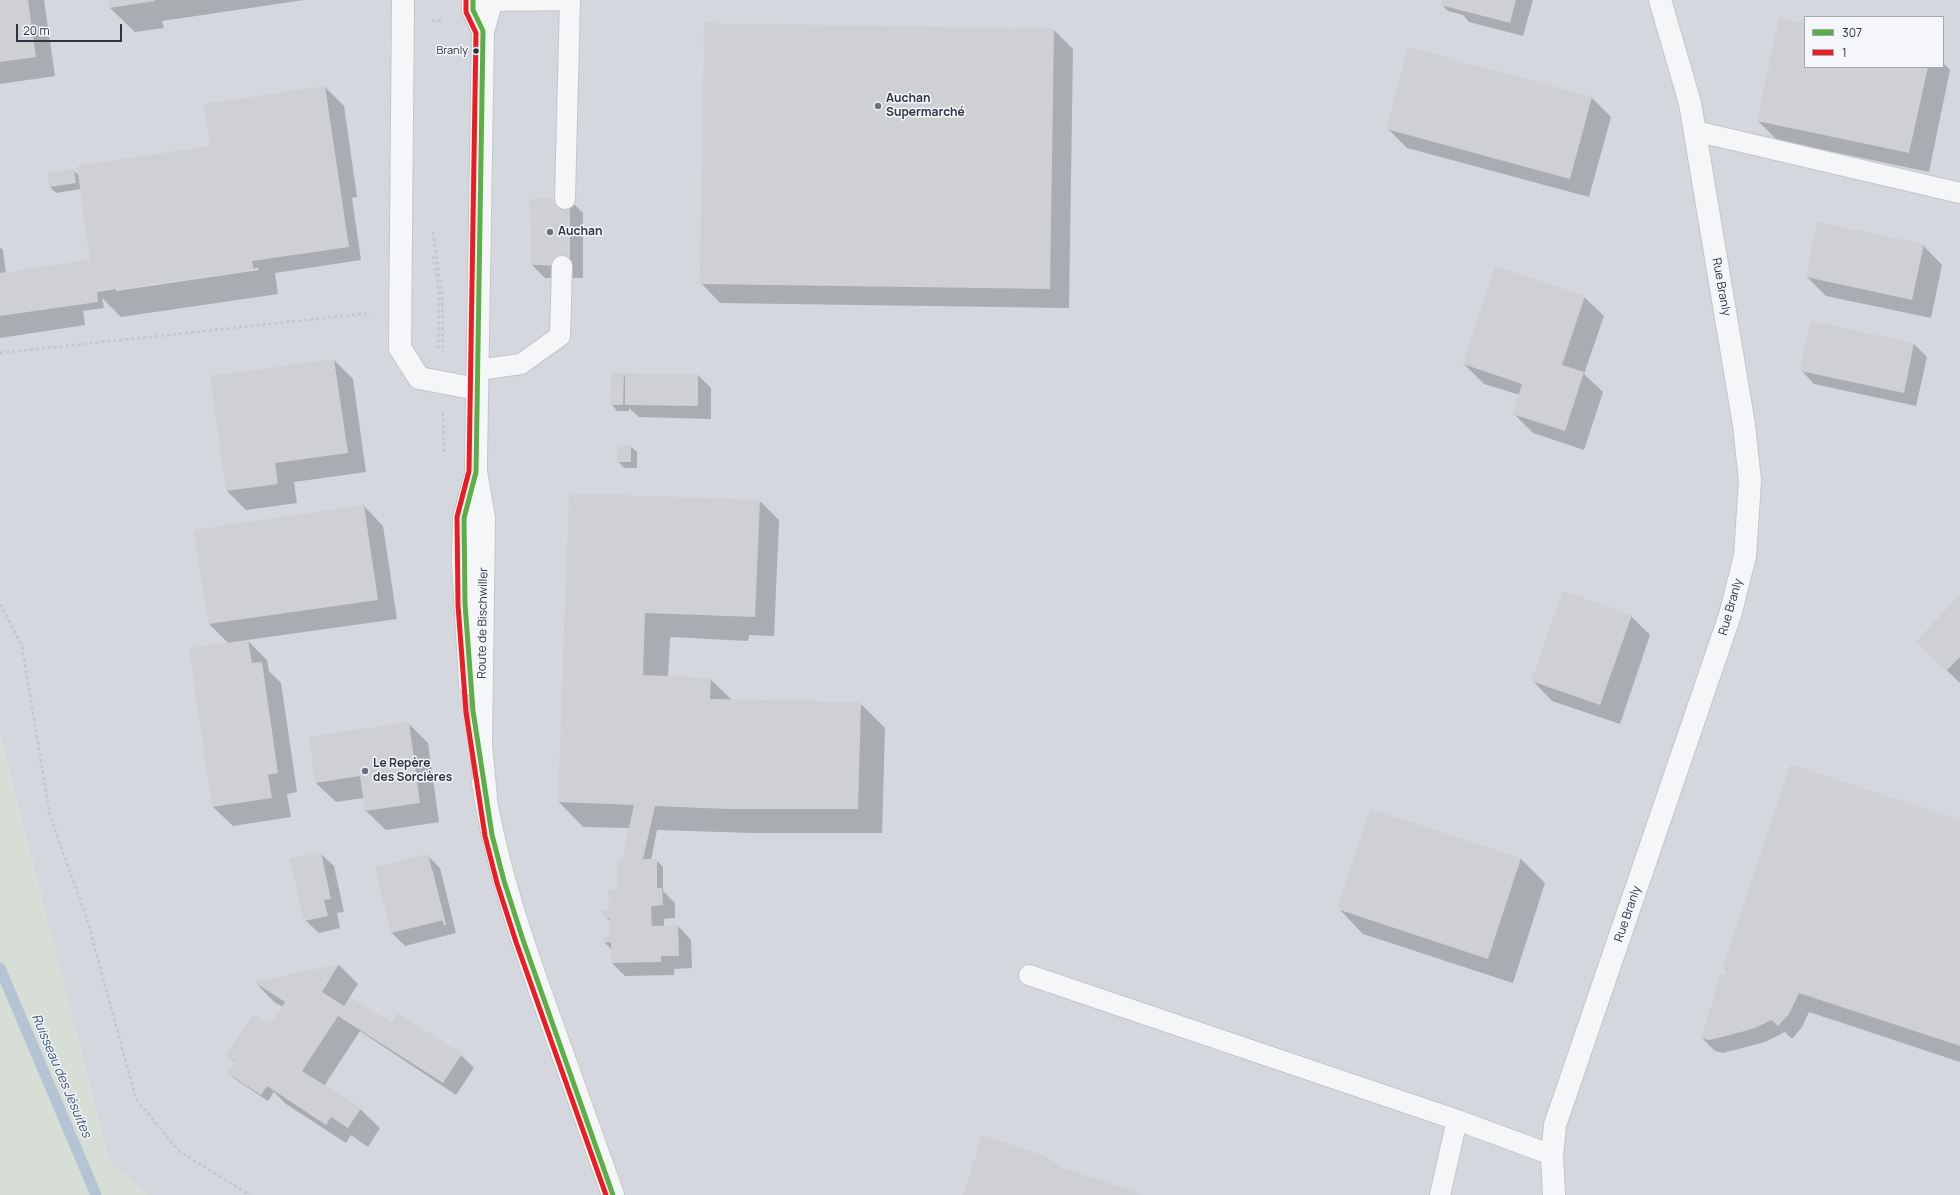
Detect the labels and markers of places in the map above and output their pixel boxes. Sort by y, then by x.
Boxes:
place label: Branly [436,44,468,58]
marker: Branly [471,46,481,56]
place label: Auchan Supermarché [886,92,965,120]
marker: Auchan Supermarché [873,101,883,111]
place label: Auchan [558,225,602,239]
marker: Auchan [545,227,555,237]
place label: Le Repère des Sorcières [373,757,452,785]
marker: Le Repère des Sorcières [360,766,370,776]

